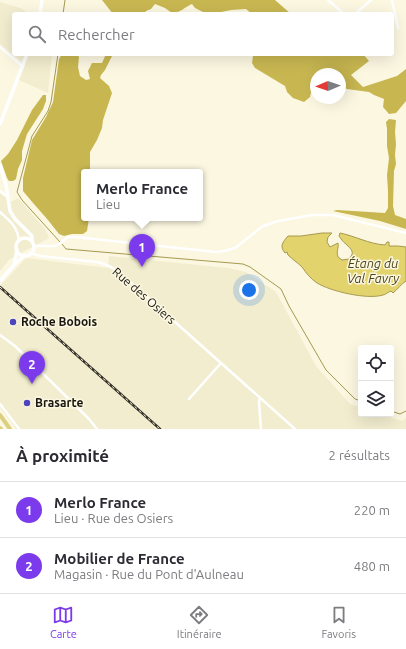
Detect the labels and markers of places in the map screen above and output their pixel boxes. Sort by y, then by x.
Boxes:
pin: 1 [129,234,155,267]
place label: Roche Bobois [21,315,97,328]
marker: Roche Bobois [8,317,18,327]
pin: 2 [19,351,45,384]
place label: Brasarte [35,396,83,409]
marker: Brasarte [22,398,32,408]

